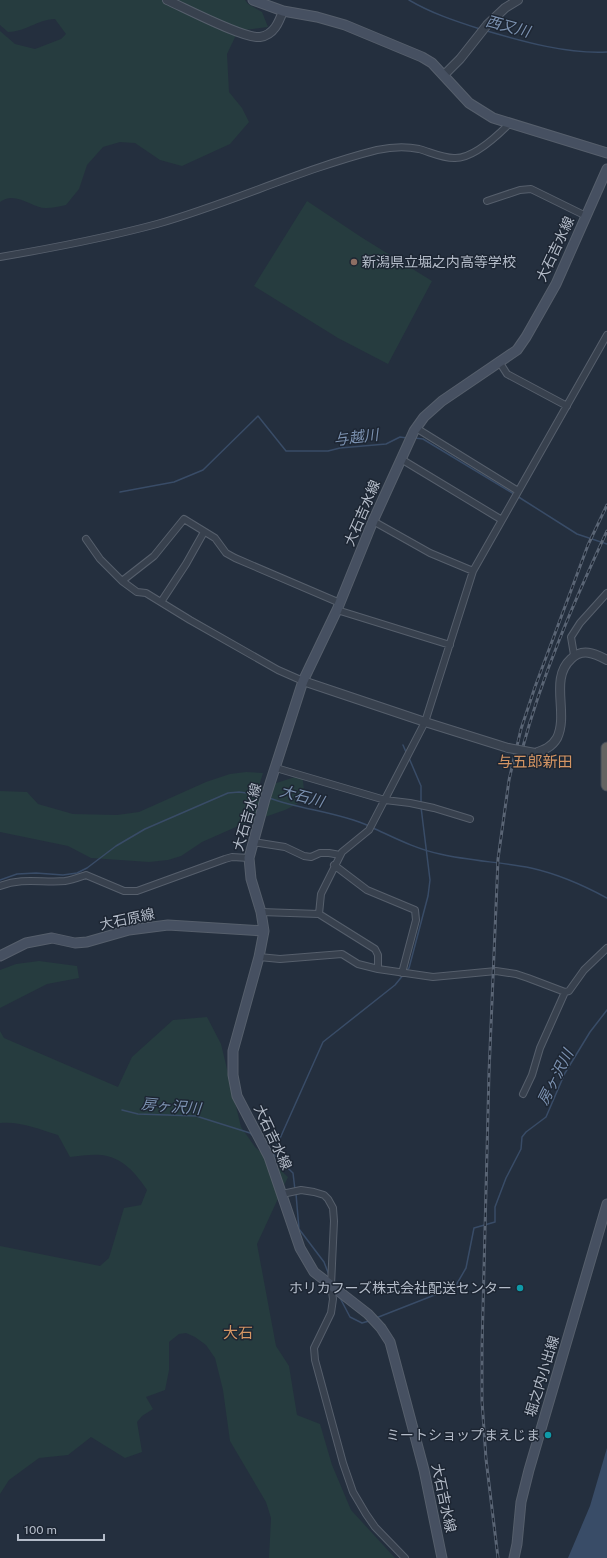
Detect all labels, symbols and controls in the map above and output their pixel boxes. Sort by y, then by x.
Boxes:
water label: 西又川 [484,12,534,41]
street label: 大石吉水線 [533,214,577,284]
place label: 新潟県立堀之内高等学校 [362,254,516,270]
marker: 新潟県立堀之内高等学校 [349,257,359,267]
water label: 与越川 [333,426,381,448]
street label: 大石吉水線 [341,478,383,548]
district label: 与五郎新田 [497,753,573,770]
street label: 大石吉水線 [230,781,264,853]
water label: 大石川 [278,782,328,811]
street label: 大石原線 [98,905,156,933]
water label: 房ヶ沢川 [534,1045,577,1108]
water label: 房ヶ沢川 [140,1095,204,1117]
street label: 大石吉水線 [251,1102,295,1172]
place label: ホリカフーズ株式会社配送センター [289,1280,512,1296]
marker: ホリカフーズ株式会社配送センター [515,1283,525,1293]
district label: 大石 [223,1324,253,1341]
street label: 堀之内小出線 [522,1333,562,1419]
place label: ミートショップまえじま [386,1427,540,1443]
marker: ミートショップまえじま [543,1430,553,1440]
street label: 大石吉水線 [429,1462,459,1534]
scale bar [18,1516,104,1542]
text: 100 m [24,1523,57,1537]

